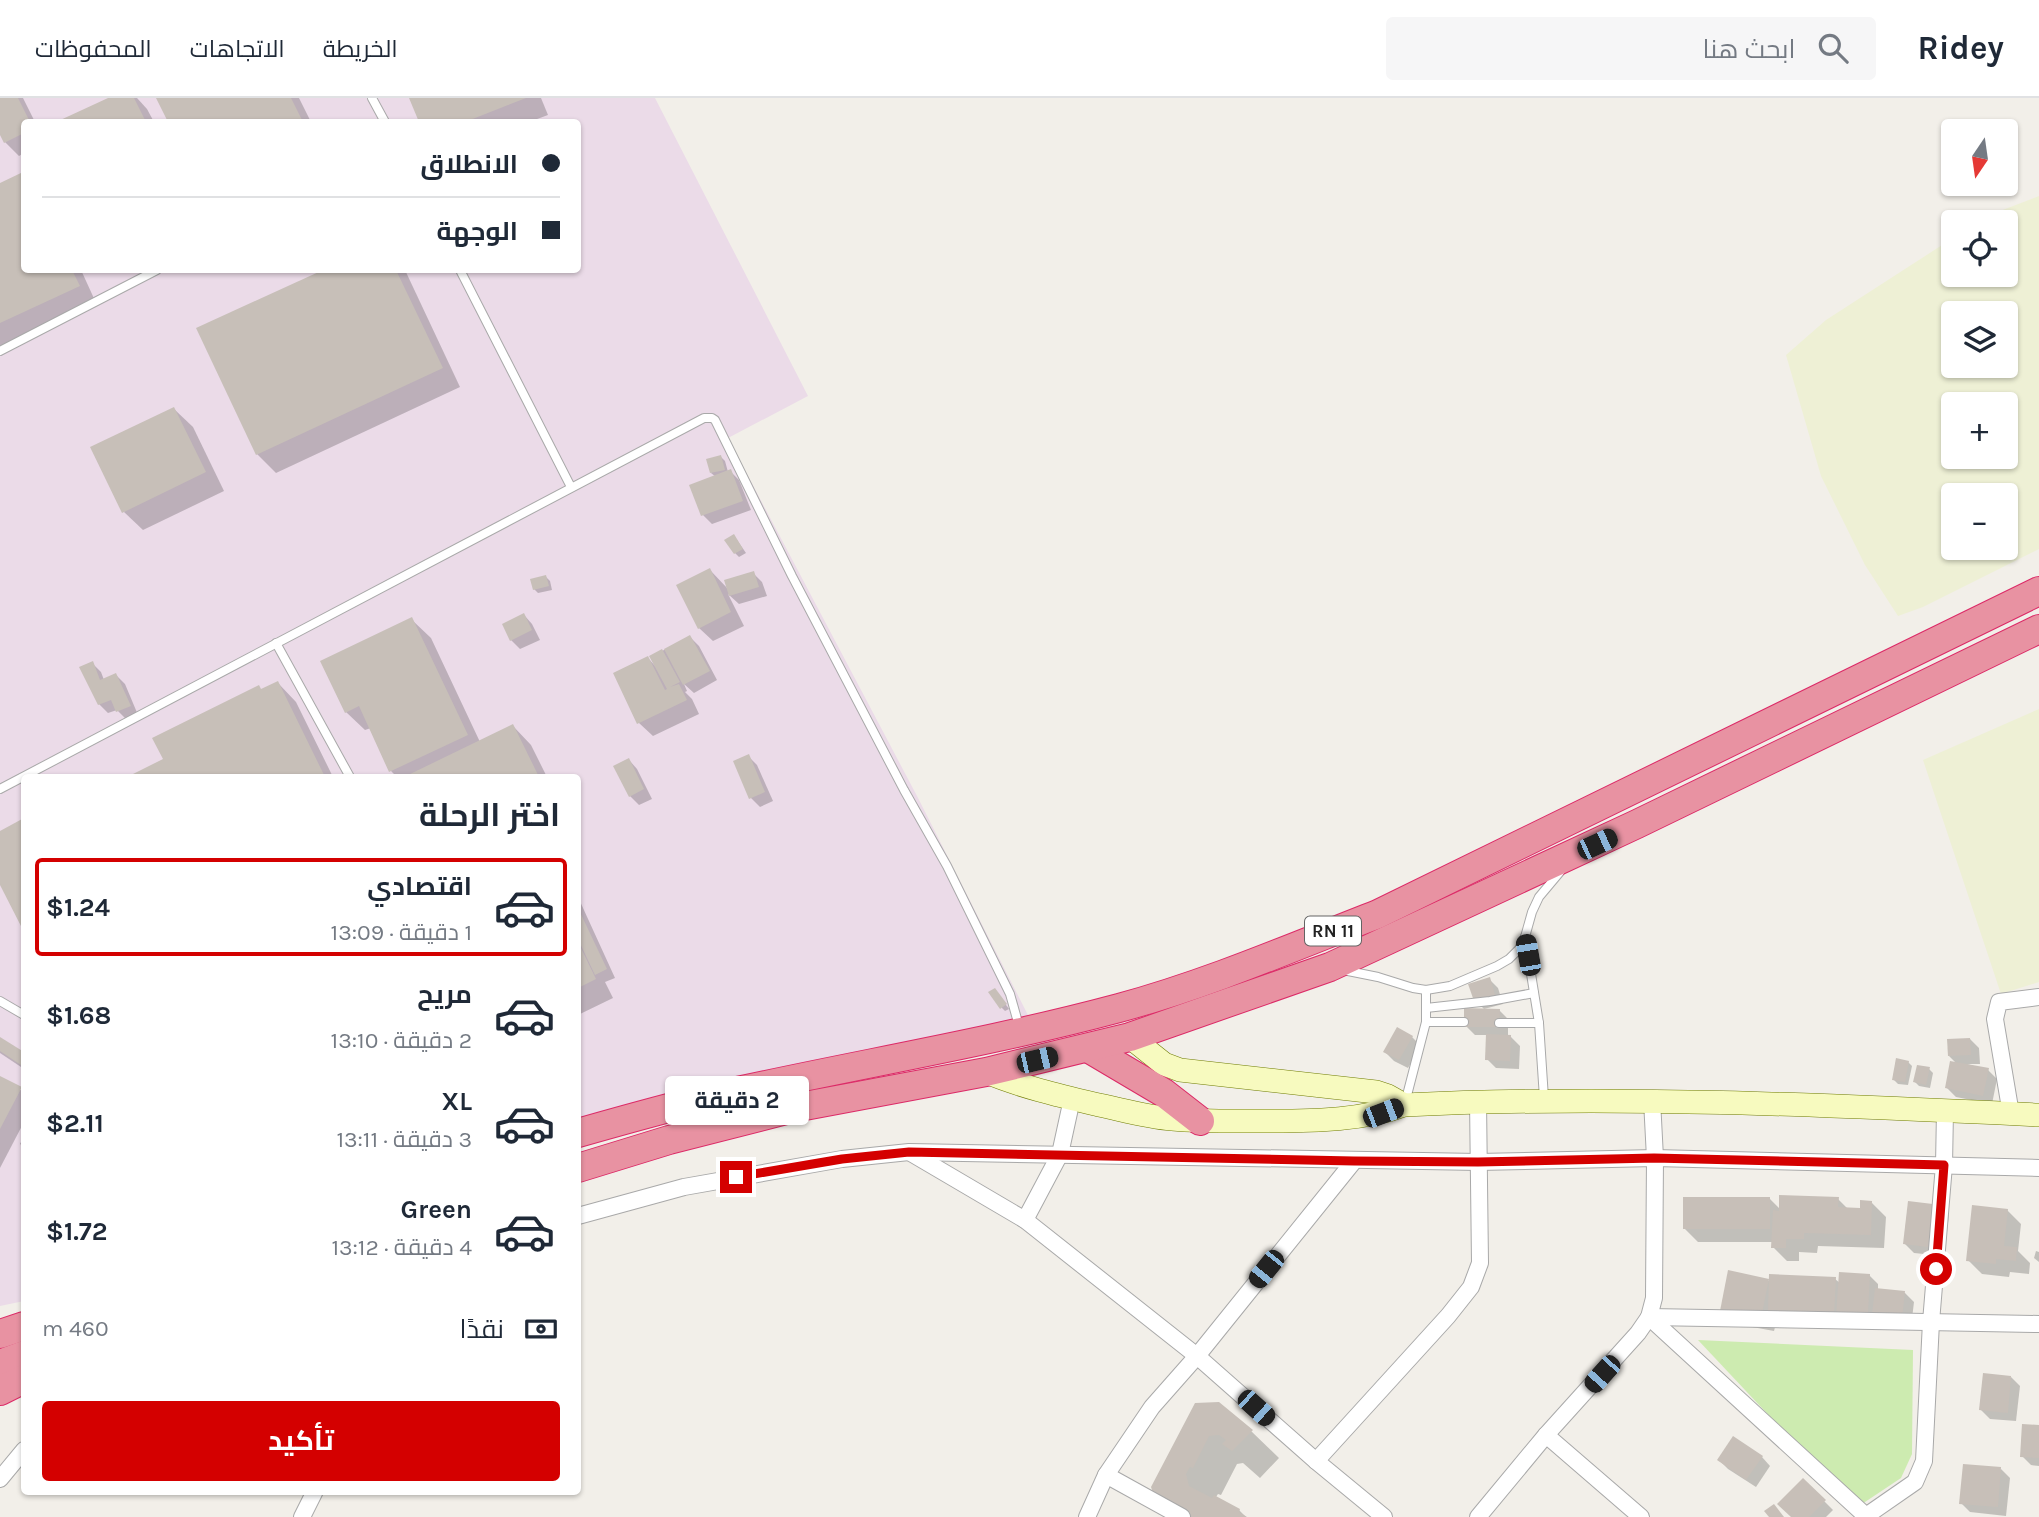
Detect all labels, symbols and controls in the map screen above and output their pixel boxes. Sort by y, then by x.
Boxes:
search box [1386,17,1876,80]
icon: search [1814,29,1852,67]
text: Ridey [1918,29,2004,67]
text: ابحث هنا [1703,34,1796,65]
text: المحفوظات [35,35,152,63]
text: الاتجاهات [190,35,285,63]
text: الخريطة [323,35,398,63]
north arrow [1941,119,2018,196]
map controls [1941,119,2018,560]
text: الانطلاق [420,149,518,180]
button: locate [1941,210,2018,287]
text: الوجهة [437,216,518,247]
button: layers [1941,301,2018,378]
button: + [1941,392,2018,469]
button: − [1941,483,2018,560]
text: اختر الرحلة [419,797,560,834]
car [1574,826,1621,862]
text: اقتصادي [367,871,472,902]
icon: car [493,876,556,939]
text: $1.24 [46,892,110,923]
road number: RN 11 [1305,916,1361,946]
text: 1 دقيقة · 13:09 [331,919,472,946]
car [1515,932,1542,978]
text: مريح [417,979,472,1010]
icon: car [493,984,556,1047]
text: $1.68 [46,1000,111,1031]
text: 2 دقيقة · 13:10 [331,1027,472,1054]
car [1015,1045,1060,1075]
callout: 2 دقيقة [664,1076,808,1124]
text: XL [441,1086,472,1117]
text: 2 دقيقة [695,1087,779,1114]
icon: car [493,1092,556,1155]
car [1360,1096,1407,1130]
text: $2.11 [46,1108,104,1139]
text: 3 دقيقة · 13:11 [336,1126,472,1153]
route end [720,1161,752,1193]
text: Green [400,1194,472,1225]
icon: car [493,1200,556,1263]
text: $1.72 [46,1216,107,1247]
text: 4 دقيقة · 13:12 [331,1234,472,1261]
car [1245,1246,1288,1292]
route start [1920,1253,1952,1285]
icon: cash [522,1310,560,1348]
text: نقدًا [460,1314,504,1345]
text: 460 m [42,1315,109,1342]
car [1581,1351,1624,1397]
car [1234,1386,1279,1430]
button: تأكيد [42,1401,560,1481]

